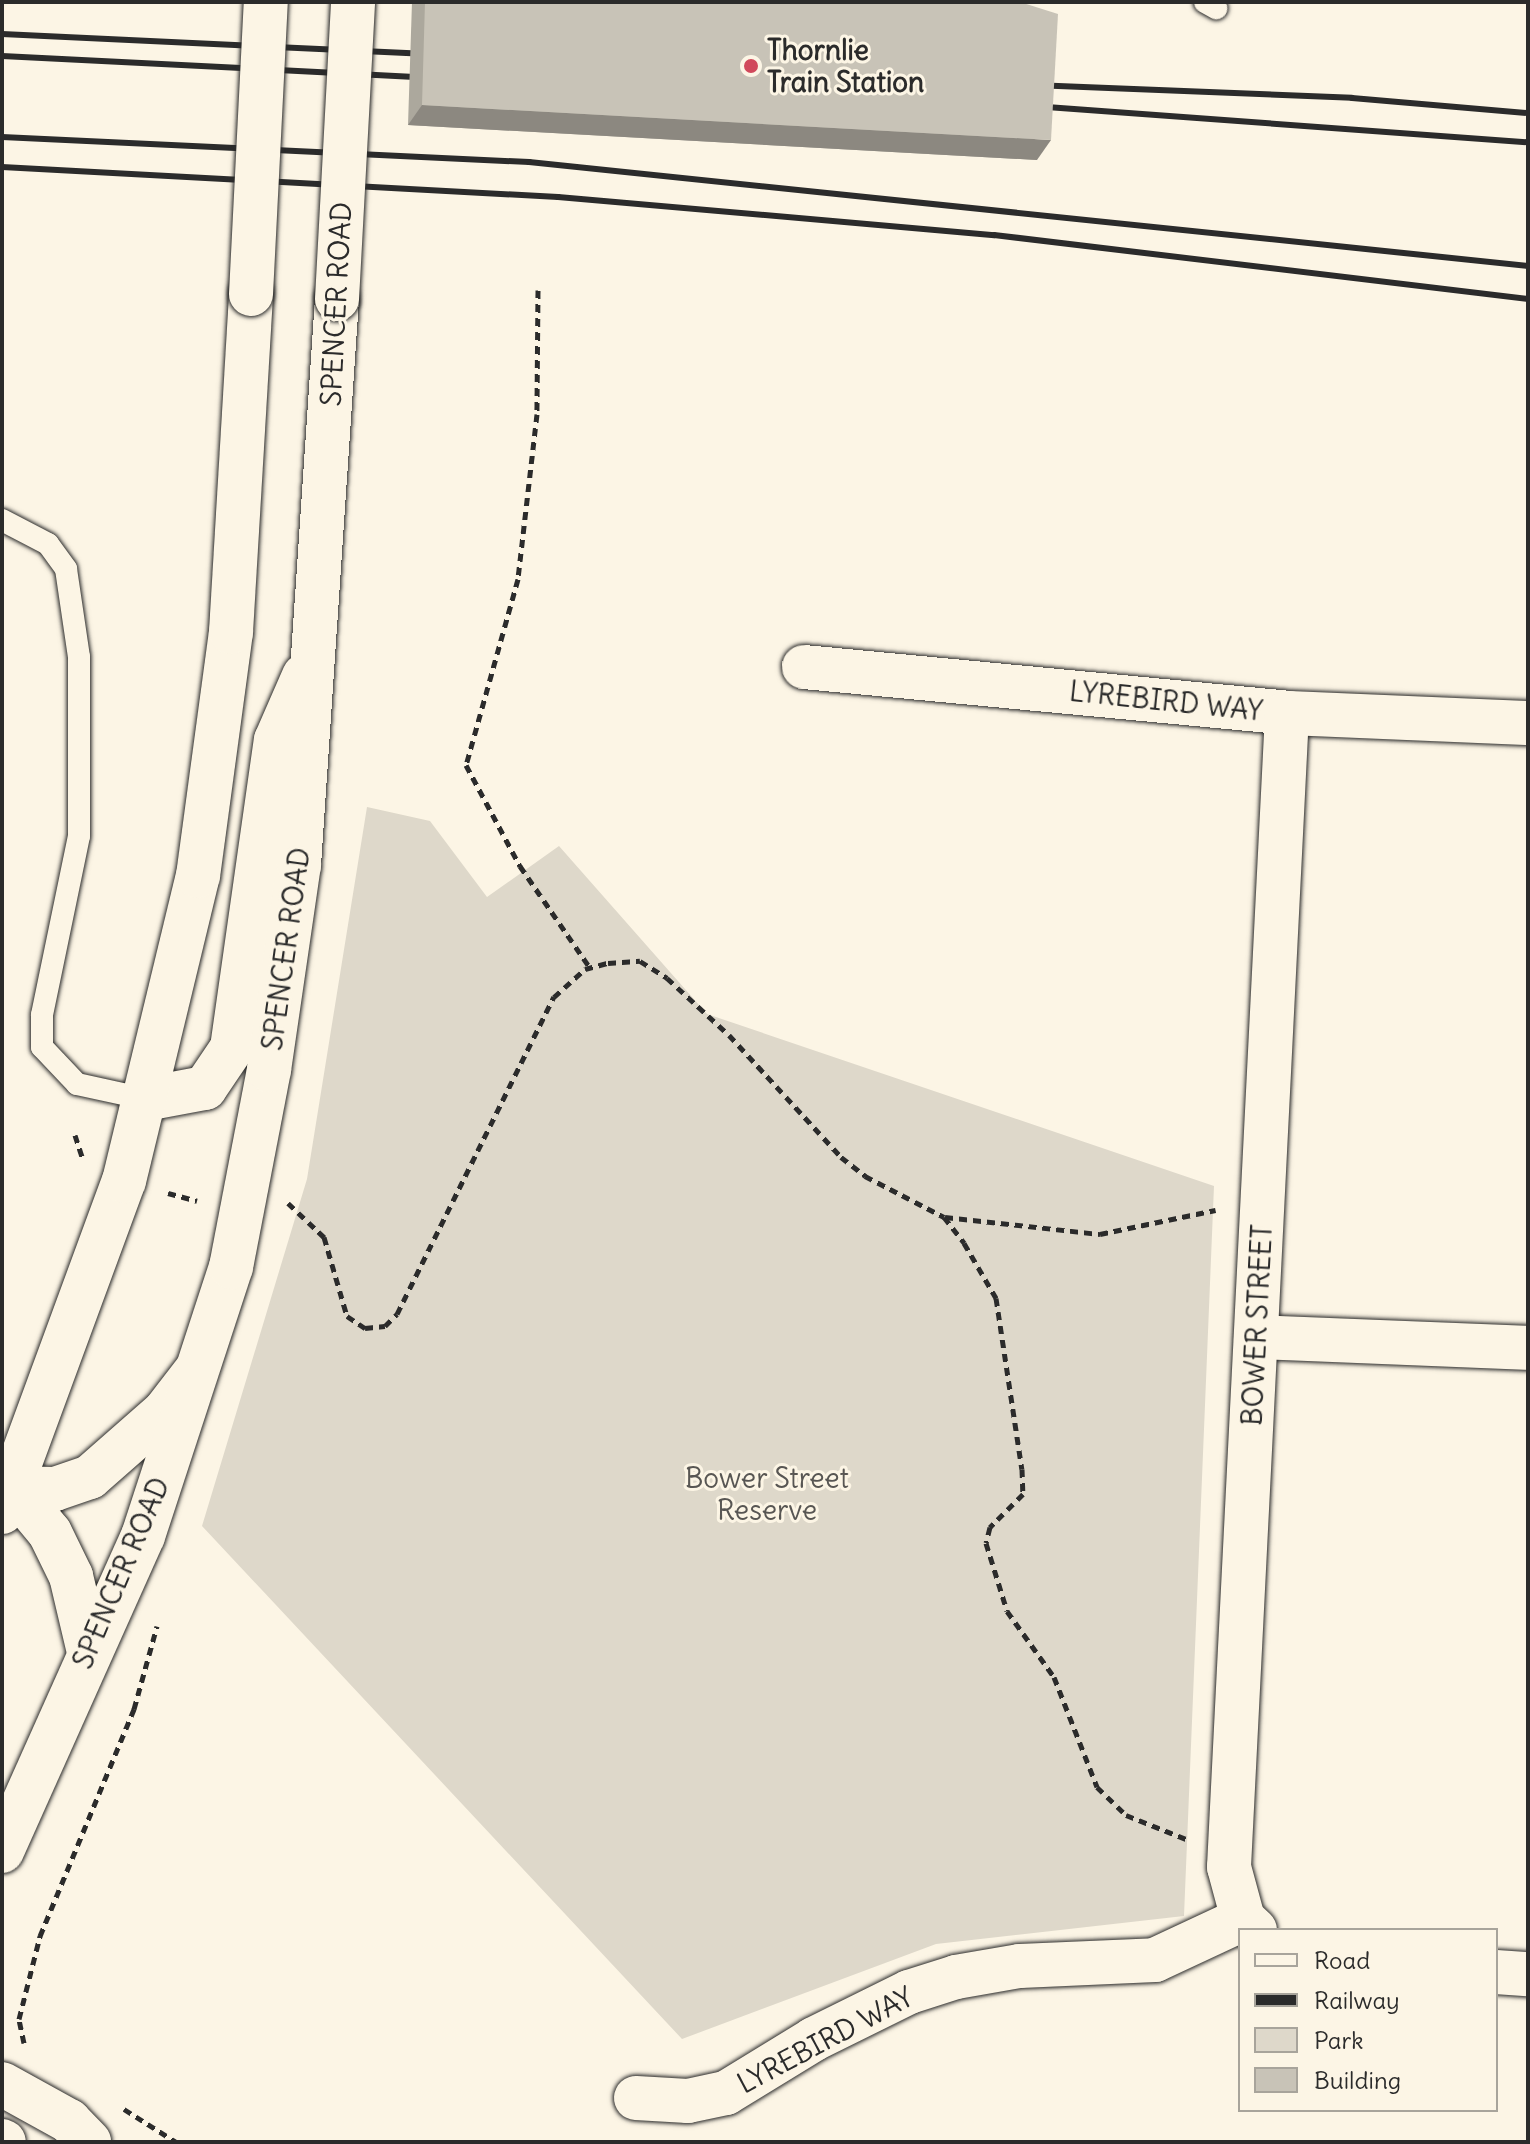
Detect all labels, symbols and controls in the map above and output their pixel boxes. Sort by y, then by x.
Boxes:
place label: Thornlie Train Station [767,33,924,99]
marker: Thornlie Train Station [742,57,760,75]
street label: SPENCER ROAD [314,201,358,407]
street label: LYREBIRD WAY [1068,674,1264,728]
street label: SPENCER ROAD [255,845,317,1053]
street label: BOWER STREET [1235,1223,1279,1427]
park label: Bower Street Reserve [685,1461,849,1527]
street label: SPENCER ROAD [66,1472,176,1674]
legend [1238,1928,1498,2112]
text: Road [1314,1945,1370,1975]
street label: LYREBIRD WAY [731,1980,919,2100]
text: Railway [1314,1985,1400,2015]
text: Park [1314,2025,1364,2055]
text: Building [1314,2065,1401,2095]

